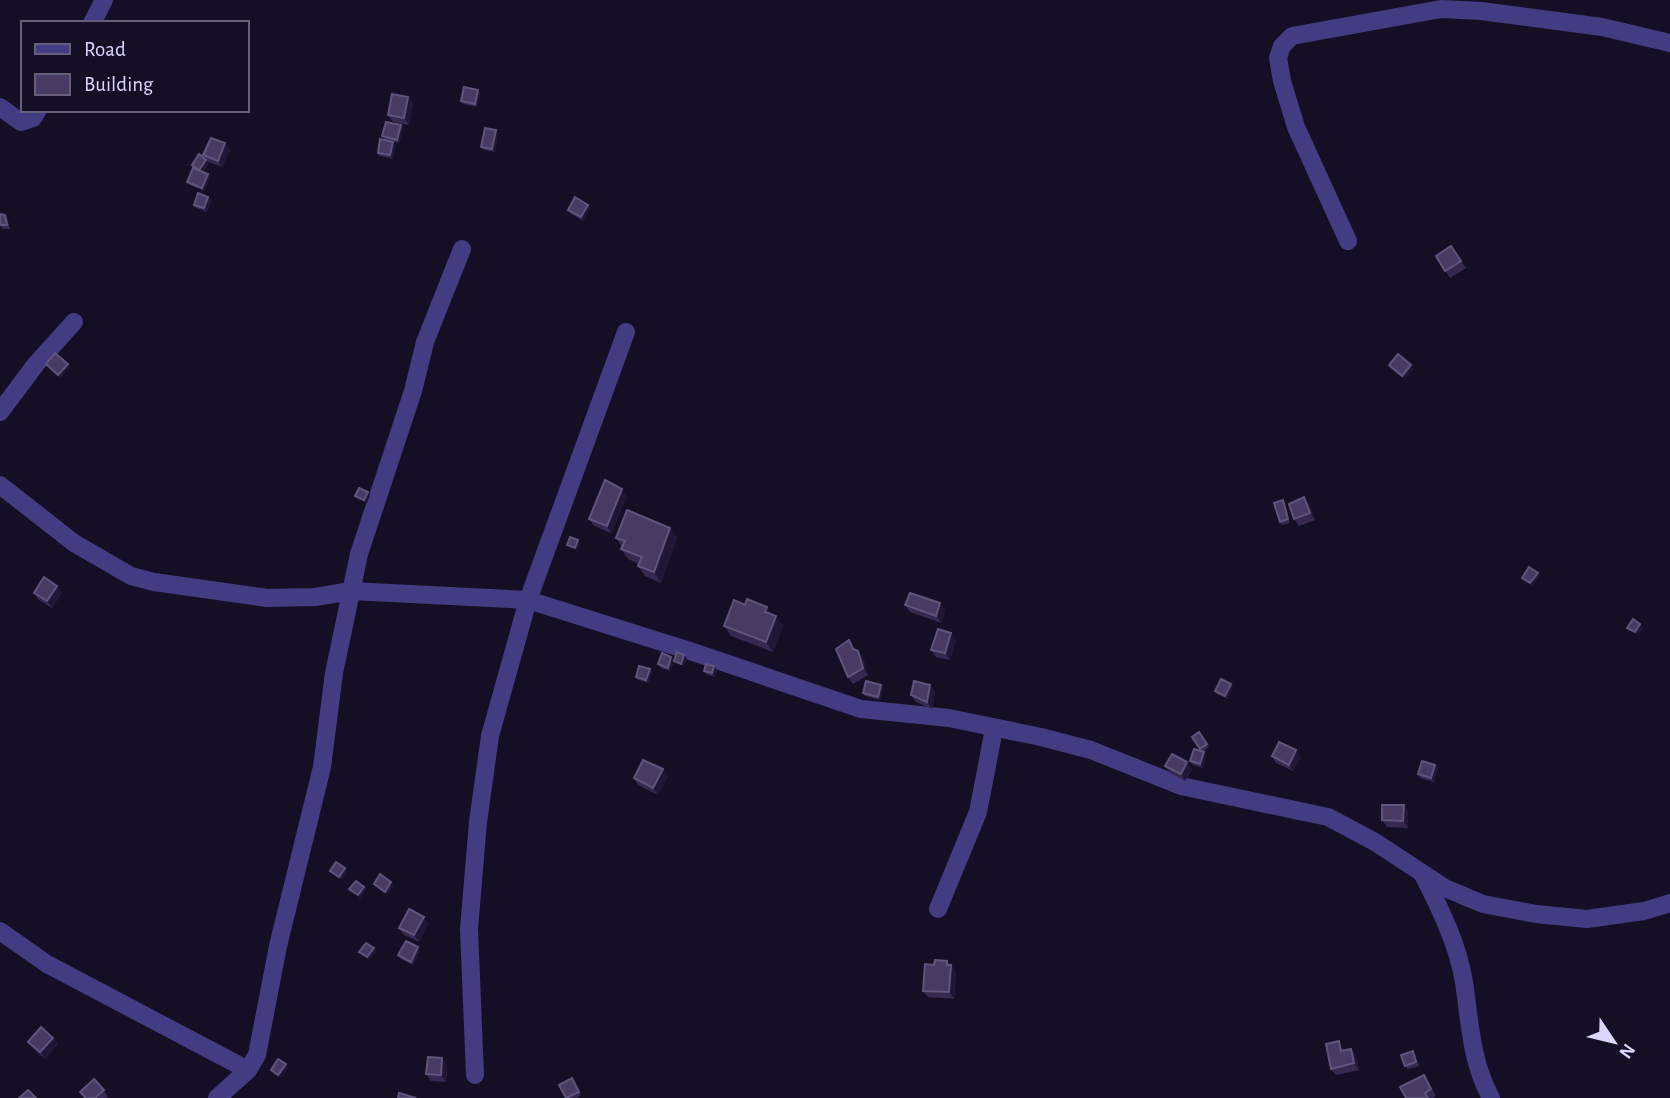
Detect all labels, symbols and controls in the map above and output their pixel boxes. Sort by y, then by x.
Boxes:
legend [21,21,248,112]
text: Road [84,39,126,60]
text: Building [84,74,154,95]
north arrow [1579,1007,1649,1077]
text: N [1615,1040,1638,1062]

